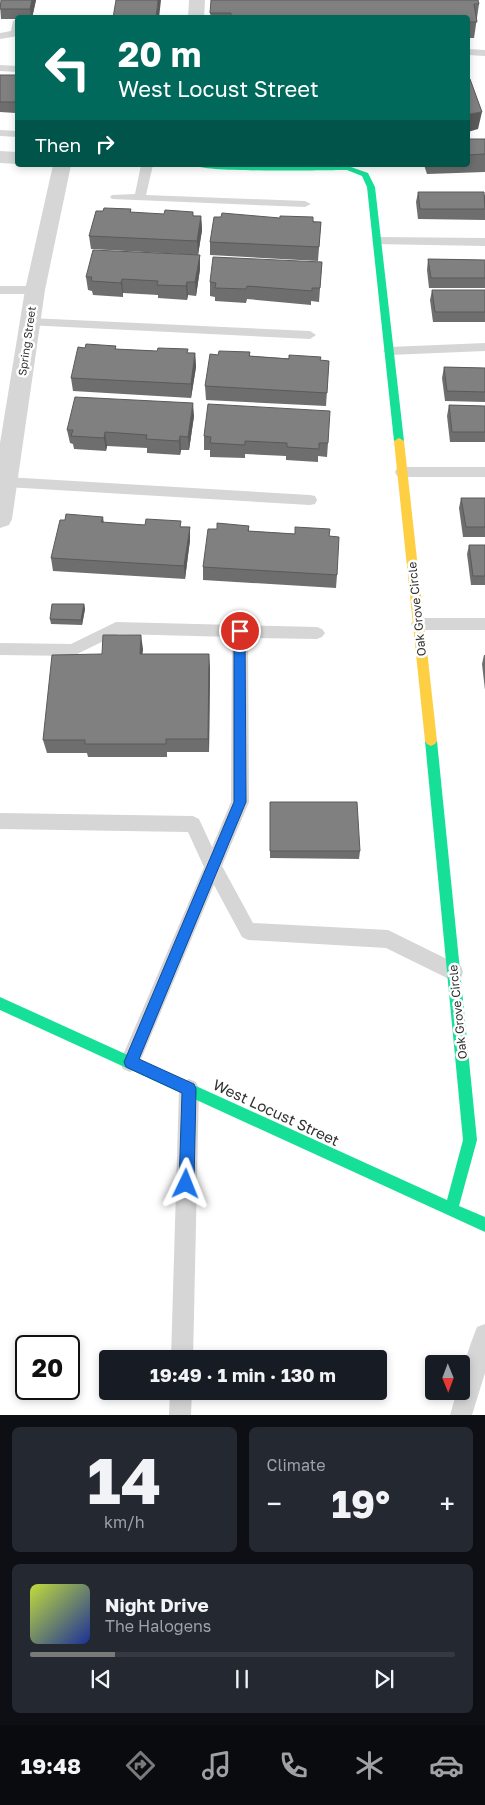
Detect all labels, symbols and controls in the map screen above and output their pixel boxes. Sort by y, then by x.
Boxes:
text: 20 m [118,33,201,75]
icon: left [35,35,100,100]
text: West Locust Street [118,75,319,102]
icon: right [91,130,119,158]
text: Then [35,133,81,156]
street label: Spring Street [15,305,38,376]
street label: Oak Grove Circle [404,561,429,657]
pin [219,610,261,652]
icon: arrive [226,617,254,645]
street label: Oak Grove Circle [445,964,470,1060]
street label: West Locust Street [211,1075,342,1149]
position arrow [159,1157,211,1209]
speed limit sign: 20 [15,1335,80,1400]
north arrow [425,1355,470,1400]
map controls [425,1355,470,1400]
text: 19:49 · 1 min · 130 m [150,1363,336,1386]
text: 14 [87,1440,161,1518]
text: Climate [267,1455,326,1475]
text: 19° [331,1481,390,1526]
text: − [267,1487,282,1520]
text: + [440,1487,455,1520]
text: km/h [104,1512,145,1532]
text: Night Drive [105,1593,209,1616]
text: The Halogens [105,1616,211,1636]
icon: previous [87,1665,115,1693]
icon: pause [228,1665,256,1693]
icon: next [370,1665,398,1693]
icon: directions [123,1748,158,1783]
icon: music [199,1748,234,1783]
icon: phone [276,1748,311,1783]
icon: climate [352,1748,387,1783]
icon: car [429,1748,464,1783]
text: 19:48 [21,1752,81,1779]

